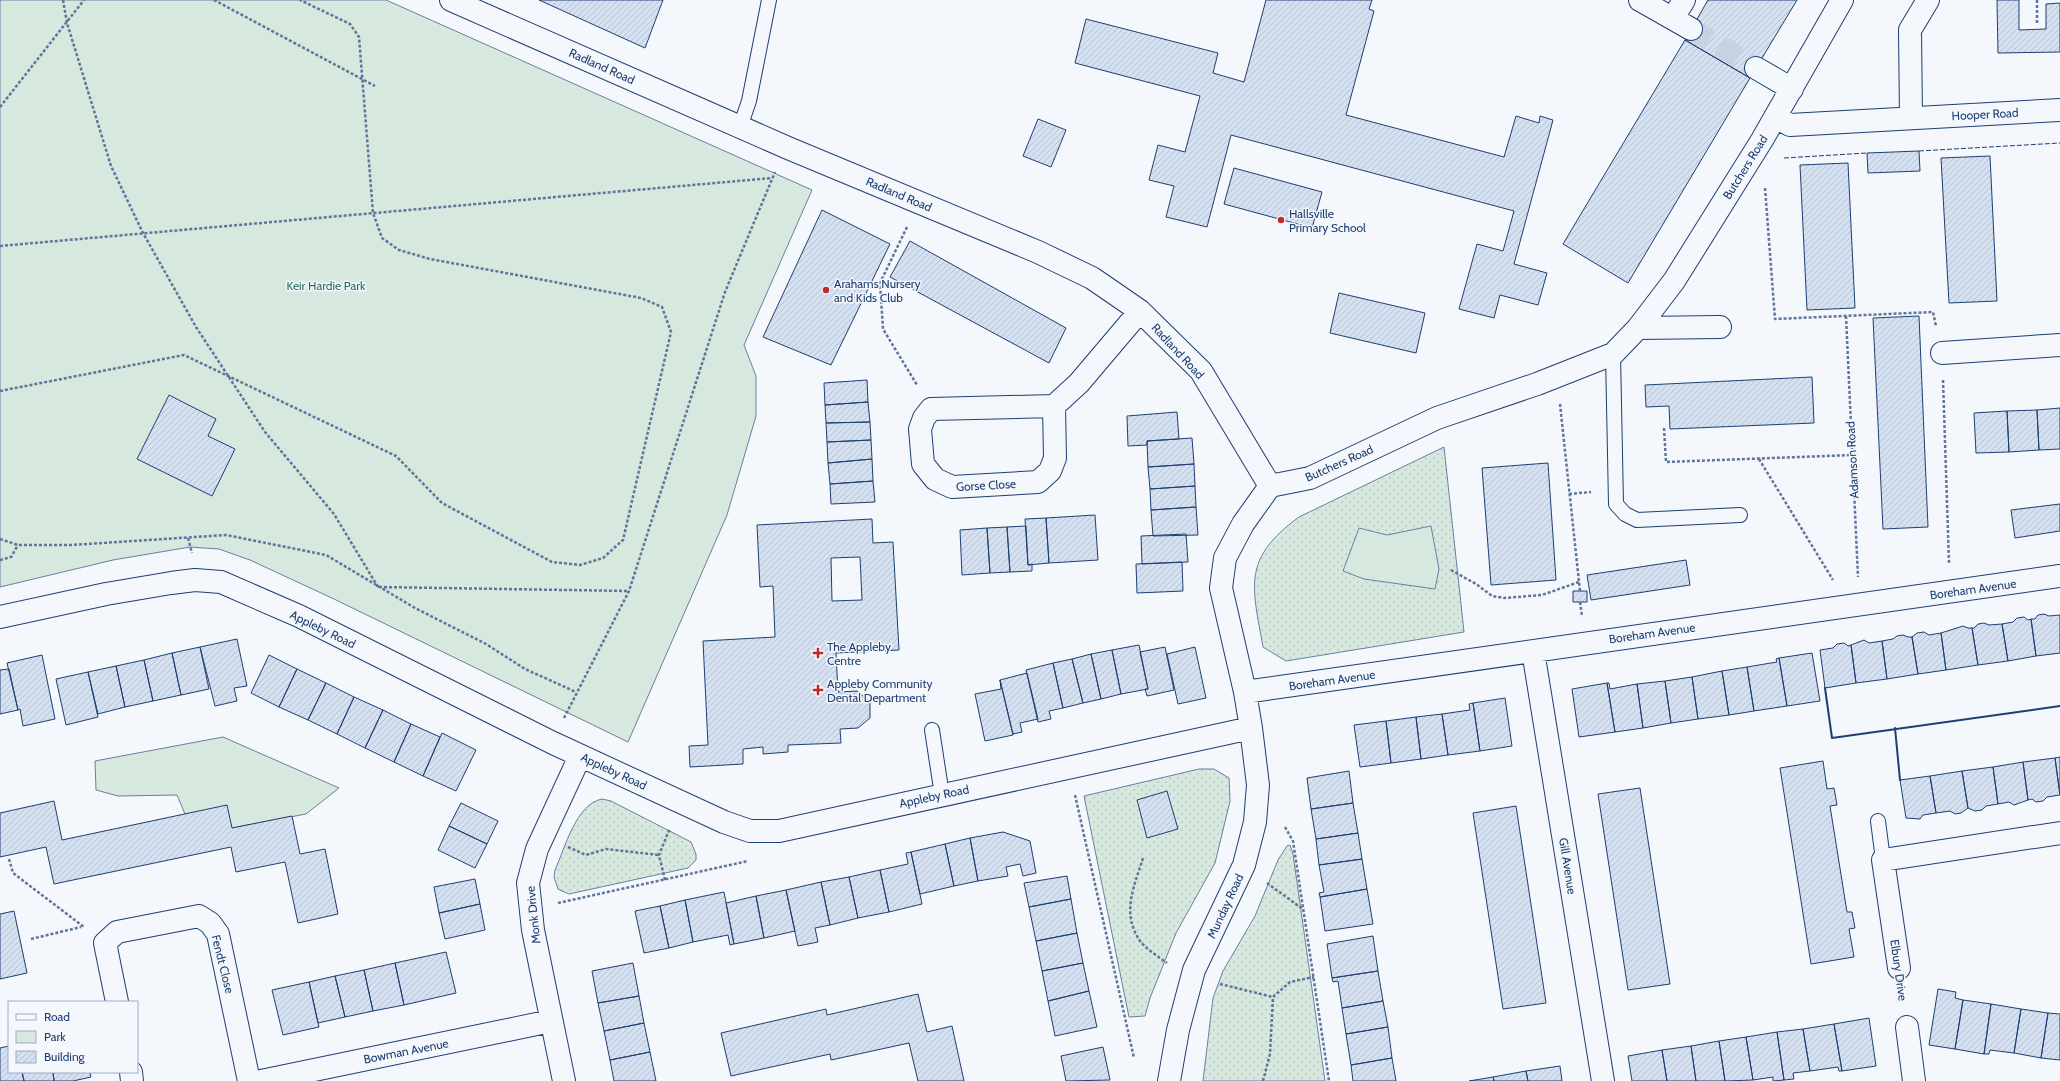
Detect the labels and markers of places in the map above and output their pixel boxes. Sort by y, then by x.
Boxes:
place label: Hallsville Primary School [1289,206,1366,235]
marker: Hallsville Primary School [1276,215,1286,225]
place label: Arahams Nursery and Kids Club [834,276,921,305]
marker: Arahams Nursery and Kids Club [821,285,831,295]
place label: The Appleby Centre [827,639,891,668]
marker: The Appleby Centre [812,647,824,659]
place label: Appleby Community Dental Department [827,676,932,705]
marker: Appleby Community Dental Department [812,684,824,696]

